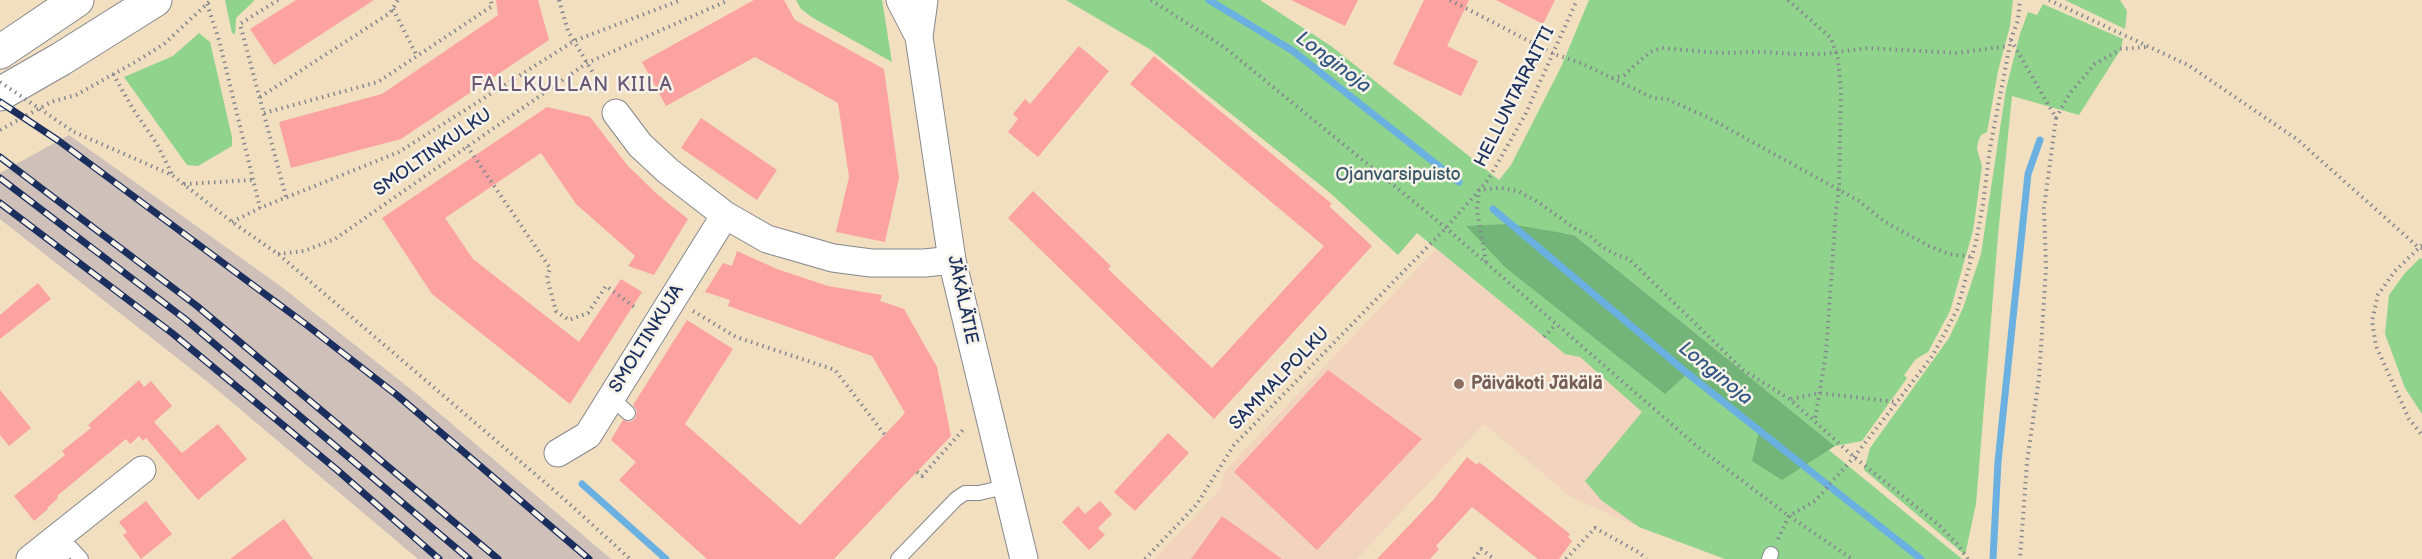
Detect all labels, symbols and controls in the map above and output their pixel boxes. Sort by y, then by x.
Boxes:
street label: HELLUNTAIRAITTI [1470,23,1560,171]
water label: Longinoja [1291,27,1375,99]
district label: FALLKULLAN KIILA [471,74,673,98]
street label: SMOLTINKULKU [370,104,496,202]
park label: Ojanvarsipuisto [1335,164,1461,186]
street label: JÄKÄLÄTIE [942,254,982,346]
street label: SMOLTINKUJA [605,281,689,397]
street label: SAMMALPOLKU [1226,323,1334,435]
water label: Longinoja [1673,337,1757,411]
place label: Päiväkoti Jäkälä [1471,373,1603,395]
marker: Päiväkoti Jäkälä [1452,377,1466,391]

